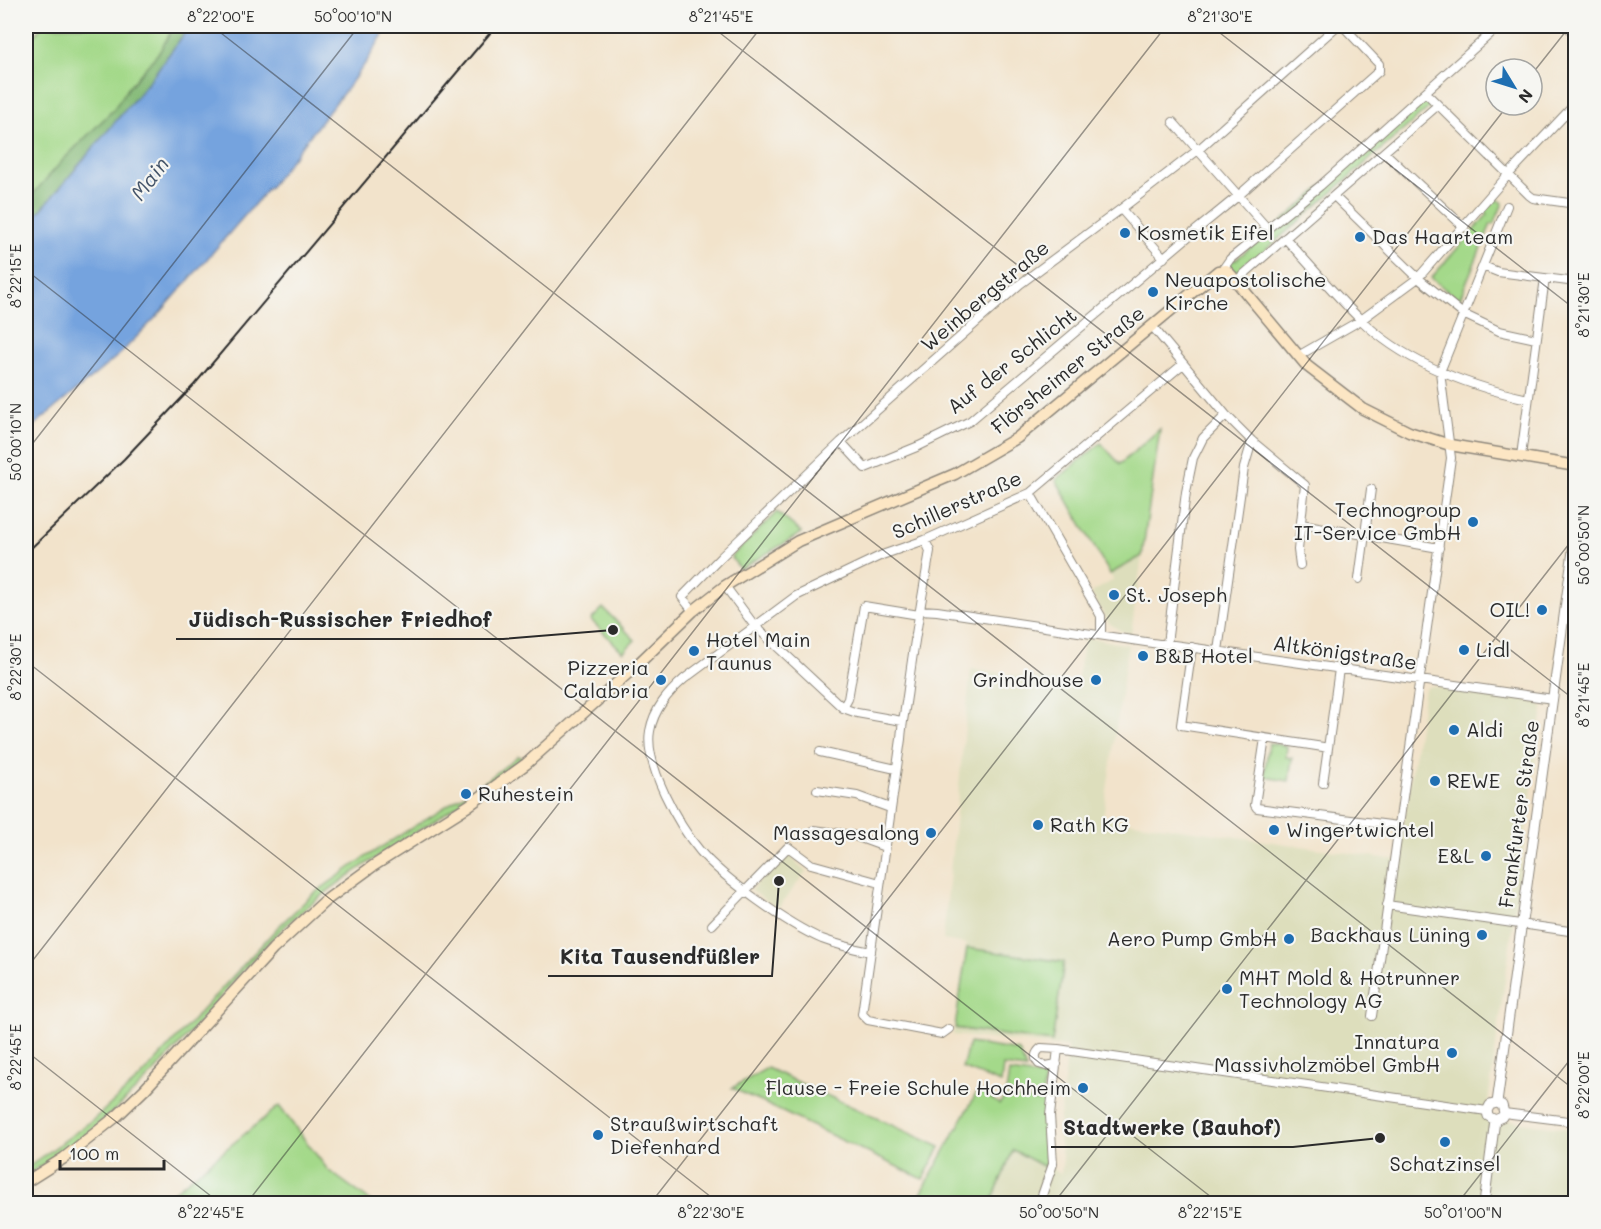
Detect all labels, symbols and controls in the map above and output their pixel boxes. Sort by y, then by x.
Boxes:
text: 8°22'00"E [187,6,255,26]
text: 50°00'10"N [314,6,392,26]
text: 8°21'45"E [689,6,754,26]
text: 8°21'30"E [1187,6,1253,26]
north arrow [1484,57,1544,117]
text: N [1514,85,1538,108]
water label: Main [124,151,174,205]
place label: Kosmetik Eifel [1137,219,1274,245]
place label: Das Haarteam [1372,223,1513,249]
marker: Kosmetik Eifel [1118,226,1132,240]
marker: Das Haarteam [1353,230,1367,244]
street label: Weinbergstraße [915,234,1054,357]
text: 8°22'15"E [5,243,25,308]
place label: Neuapostolische Kirche [1165,266,1326,315]
text: 8°21'30"E [1573,272,1593,338]
marker: Neuapostolische Kirche [1146,285,1160,299]
street label: Flörsheimer Straße [985,299,1149,439]
street label: Auf der Schlicht [941,301,1082,419]
text: 50°00'10"N [5,403,25,481]
street label: Schillerstraße [888,464,1025,544]
place label: Technogroup IT-Service GmbH [1294,496,1461,545]
text: 50°00'50"N [1573,505,1593,585]
marker: Technogroup IT-Service GmbH [1466,515,1480,529]
place label: St. Joseph [1126,581,1227,607]
marker: St. Joseph [1107,588,1121,602]
place label: OIL! [1490,596,1530,622]
callout: Jüdisch-Russischer Friedhof [176,600,503,639]
marker: OIL! [1535,603,1549,617]
text: Jüdisch-Russischer Friedhof [189,605,492,632]
place label: Hotel Main Taunus [706,626,810,675]
street label: Altkönigstraße [1272,629,1419,675]
text: 8°22'30"E [5,633,25,700]
place label: Lidl [1476,636,1510,662]
place label: B&B Hotel [1155,642,1253,668]
marker: Lidl [1457,643,1471,657]
marker: Hotel Main Taunus [687,644,701,658]
marker: B&B Hotel [1136,649,1150,663]
place label: Pizzeria Calabria [563,654,649,703]
text: 8°21'45"E [1573,662,1593,727]
place label: Grindhouse [973,666,1084,692]
marker: Pizzeria Calabria [654,673,668,687]
marker: Grindhouse [1089,673,1103,687]
place label: Aldi [1466,716,1504,742]
street label: Frankfurter Straße [1492,718,1544,909]
marker: Aldi [1447,723,1461,737]
place label: REWE [1447,767,1500,793]
marker: REWE [1428,774,1442,788]
place label: Ruhestein [478,780,574,806]
marker: Ruhestein [459,787,473,801]
place label: Rath KG [1050,811,1129,837]
place label: Wingertwichtel [1286,816,1434,842]
marker: Rath KG [1031,818,1045,832]
place label: Massagesalong [773,819,919,845]
marker: Wingertwichtel [1267,823,1281,837]
marker: Massagesalong [924,826,938,840]
place label: E&L [1438,842,1474,868]
marker: E&L [1479,849,1493,863]
place label: Backhaus Lüning [1311,921,1470,947]
place label: Aero Pump GmbH [1107,925,1277,951]
marker: Backhaus Lüning [1475,928,1489,942]
marker: Aero Pump GmbH [1282,932,1296,946]
callout: Kita Tausendfüßler [548,937,772,976]
text: Kita Tausendfüßler [560,942,760,969]
place label: MHT Mold & Hotrunner Technology AG [1239,964,1460,1013]
marker: MHT Mold & Hotrunner Technology AG [1220,982,1234,996]
text: 8°22'45"E [5,1023,25,1090]
place label: Innatura Massivholzmöbel GmbH [1214,1028,1440,1077]
marker: Innatura Massivholzmöbel GmbH [1445,1046,1459,1060]
text: 8°22'00"E [1573,1051,1593,1119]
place label: Flause - Freie Schule Hochheim [766,1074,1071,1100]
marker: Flause - Freie Schule Hochheim [1076,1081,1090,1095]
callout: Stadtwerke (Bauhof) [1051,1108,1293,1147]
place label: Straußwirtschaft Diefenhard [610,1110,778,1159]
text: Stadtwerke (Bauhof) [1063,1113,1281,1140]
marker: Straußwirtschaft Diefenhard [591,1128,605,1142]
scale bar [60,1133,164,1171]
marker: Schatzinsel [1438,1135,1452,1149]
text: 100 m [69,1141,119,1165]
place label: Schatzinsel [1390,1150,1501,1176]
text: 8°22'45"E [178,1202,245,1222]
text: 8°22'30"E [678,1202,745,1222]
text: 50°00'50"N [1019,1202,1099,1222]
text: 8°22'15"E [1178,1202,1243,1222]
text: 50°01'00"N [1424,1202,1502,1222]

